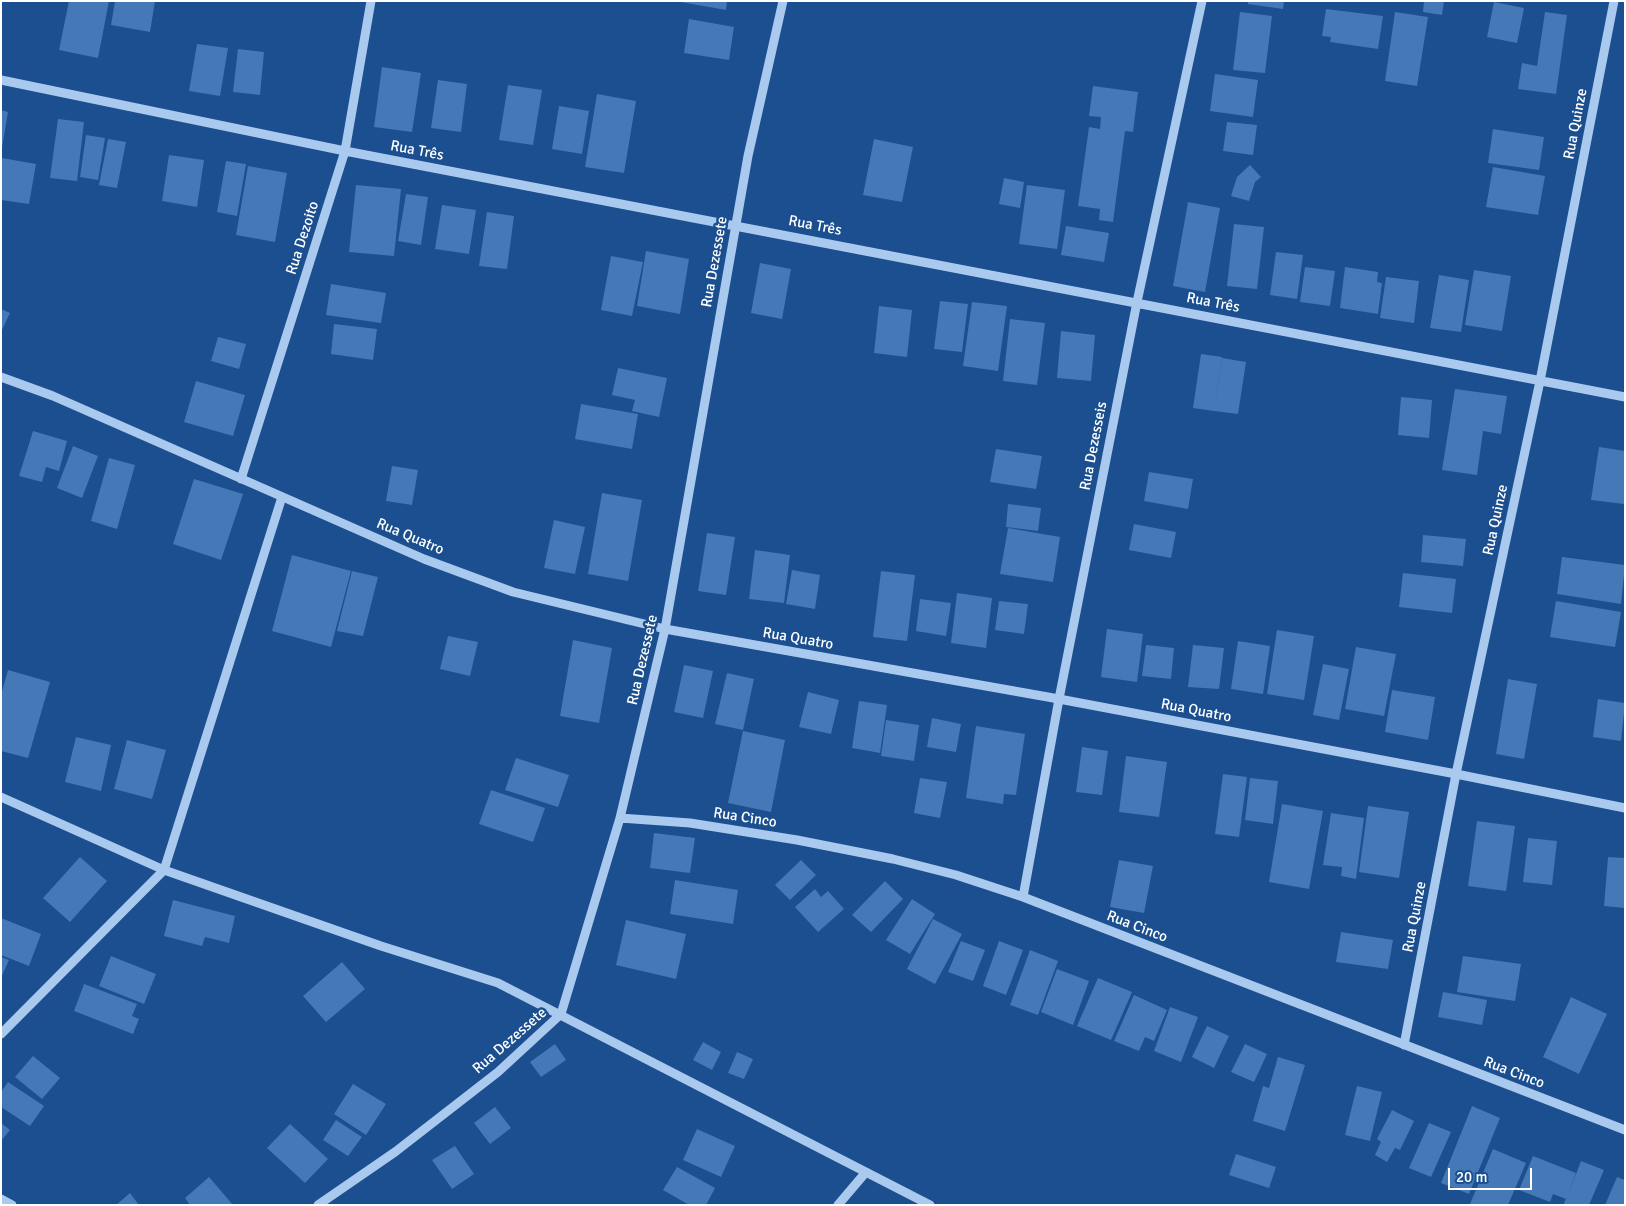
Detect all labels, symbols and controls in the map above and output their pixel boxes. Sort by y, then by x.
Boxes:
street label: Rua Quinze [1560,87,1592,161]
street label: Rua Três [389,137,445,165]
street label: Rua Dezoito [283,199,323,277]
street label: Rua Três [787,212,843,240]
street label: Rua Dezessete [698,215,732,309]
street label: Rua Três [1185,289,1241,317]
street label: Rua Dezesseis [1077,400,1111,492]
street label: Rua Quinze [1480,483,1512,557]
street label: Rua Quatro [374,515,446,559]
street label: Rua Dezessete [624,613,662,707]
street label: Rua Quatro [761,624,835,654]
street label: Rua Quatro [1159,695,1233,727]
street label: Rua Cinco [712,804,778,832]
street label: Rua Quinze [1399,880,1431,954]
street label: Rua Cinco [1104,907,1170,947]
street label: Rua Dezessete [469,1004,551,1078]
street label: Rua Cinco [1481,1053,1547,1093]
scale bar [1451,1158,1535,1190]
text: 20 m [1456,1168,1487,1186]

